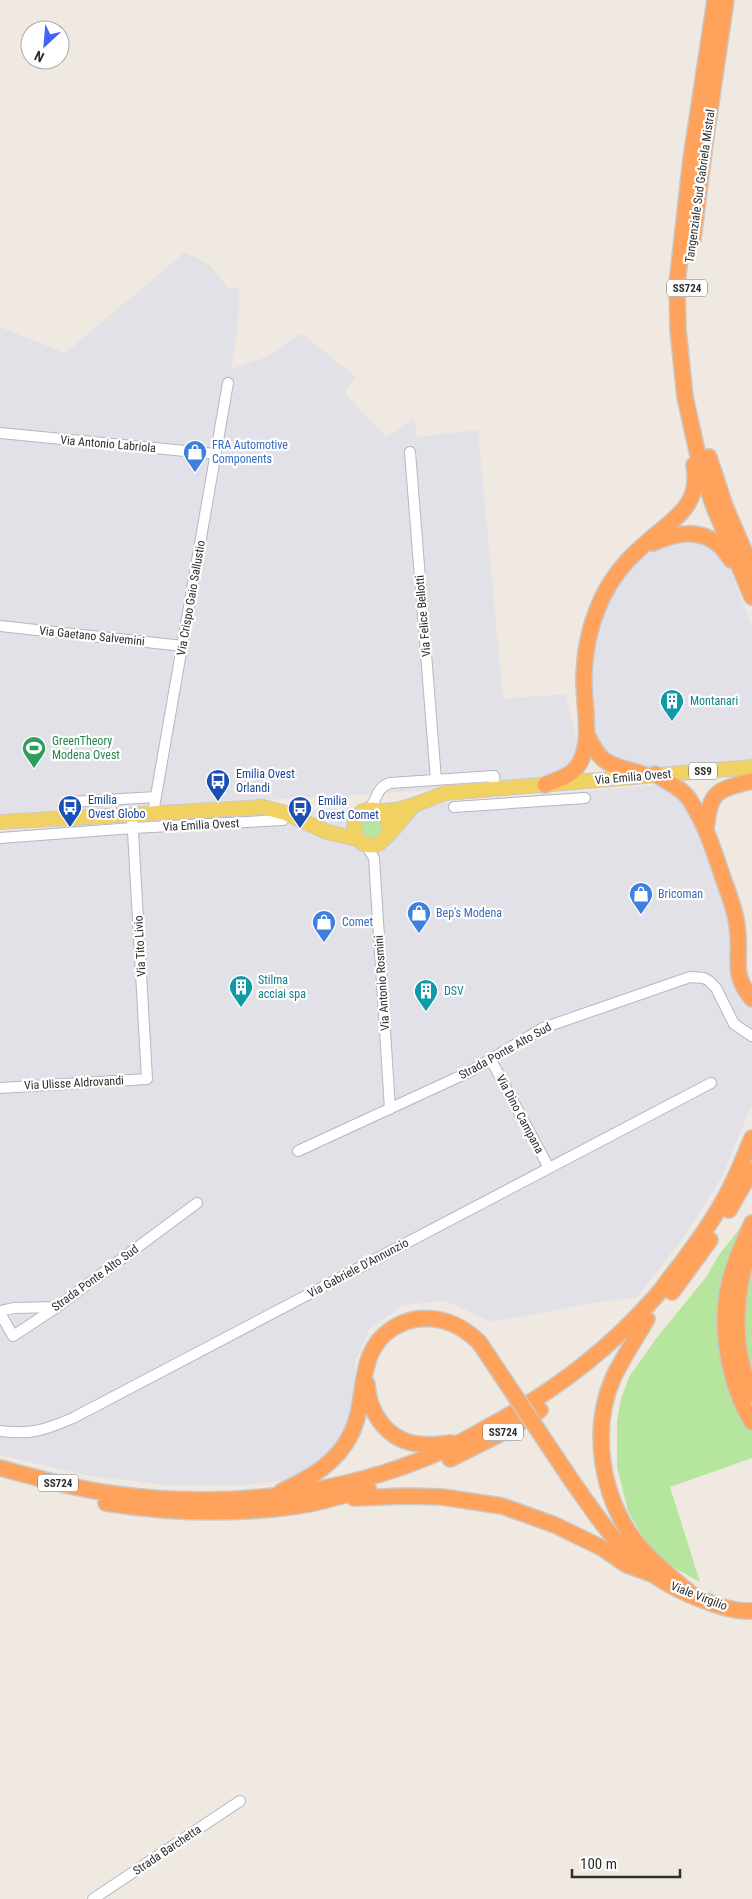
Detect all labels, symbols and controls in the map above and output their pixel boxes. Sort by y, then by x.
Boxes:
north arrow [20,20,70,70]
text: N [32,48,47,66]
street label: Tangenziale Sud Gabriela Mistral [682,108,718,264]
road number: SS724 [667,280,707,296]
street label: Via Antonio Labriola [60,433,157,455]
place label: FRA Automotive Components [212,438,288,466]
shop icon: FRA Automotive Components [182,439,208,473]
street label: Via Crispo Gaio Sallustio [174,539,208,657]
street label: Via Felice Bellotti [412,574,434,658]
street label: Via Gaetano Salvemini [39,623,145,649]
building icon: Montanari [659,688,685,722]
place label: Montanari [690,694,738,708]
place label: GreenTheory Modena Ovest [52,734,120,762]
sports icon: GreenTheory Modena Ovest [21,735,47,769]
road number: SS9 [689,762,717,779]
place label: Emilia Ovest Orlandi [236,767,295,795]
street label: Via Emilia Ovest [594,767,672,787]
bus stop icon: Emilia Ovest Orlandi [205,768,231,802]
place label: Emilia Ovest Globo [88,793,145,821]
bus stop icon: Emilia Ovest Globo [57,794,83,828]
place label: Emilia Ovest Comet [318,794,379,822]
bus stop icon: Emilia Ovest Comet [287,795,313,829]
street label: Via Emilia Ovest [162,816,240,834]
shop icon: Bricoman [628,881,654,915]
place label: Bricoman [658,887,703,901]
shop icon: Bep's Modena [406,900,432,934]
place label: Bep's Modena [436,906,502,920]
shop icon: Comet [311,909,337,943]
street label: Via Tito Livio [131,915,149,977]
place label: Comet [342,915,373,929]
street label: Via Antonio Rosmini [372,935,392,1031]
place label: Stilma acciai spa [258,973,306,1001]
building icon: Stilma acciai spa [228,974,254,1008]
building icon: DSV [413,978,439,1012]
place label: DSV [444,984,464,998]
street label: Strada Ponte Alto Sud [456,1020,554,1082]
street label: Via Dino Campana [493,1072,547,1156]
street label: Via Ulisse Aldrovandi [24,1073,124,1093]
street label: Via Gabriele D'Annunzio [305,1235,411,1301]
street label: Strada Ponte Alto Sud [49,1242,141,1314]
road number: SS724 [483,1424,523,1440]
road number: SS724 [38,1475,78,1492]
street label: Viale Virgilio [669,1579,729,1613]
street label: Strada Barchetta [130,1822,204,1878]
scale bar [572,1846,680,1878]
text: 100 m [580,1855,617,1873]

